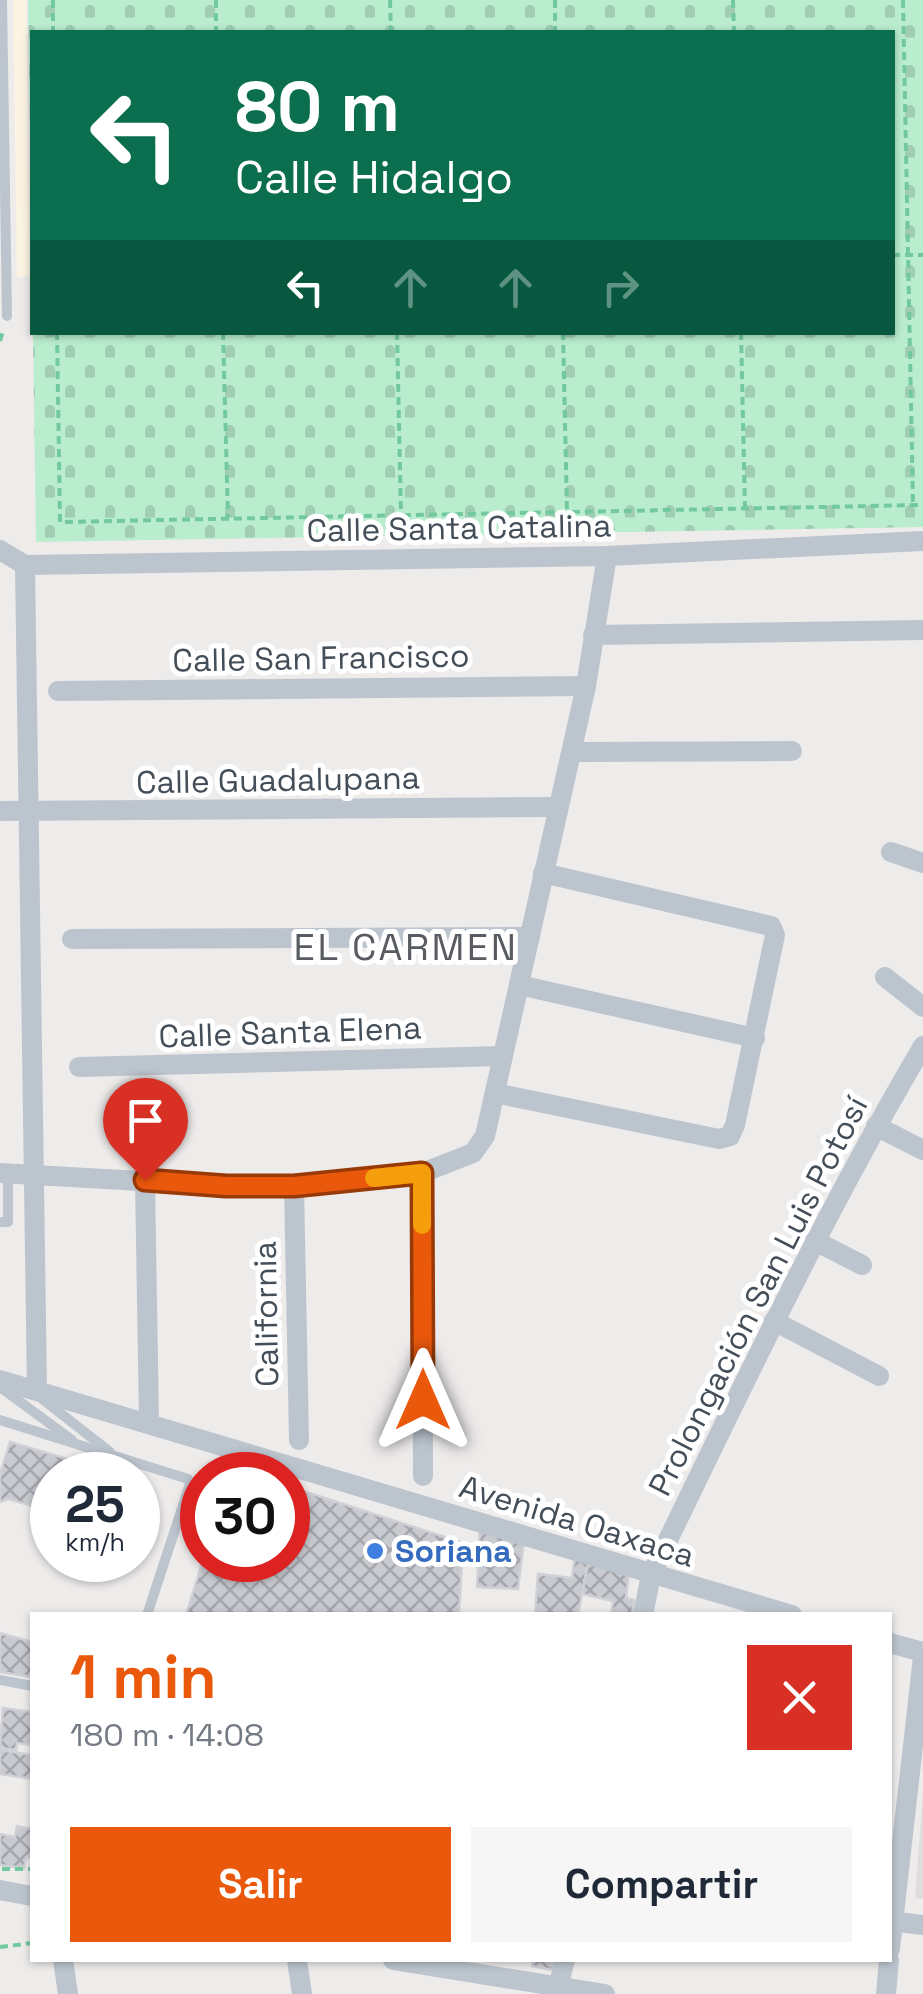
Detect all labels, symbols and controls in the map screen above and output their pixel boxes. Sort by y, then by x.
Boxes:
text: 80 m [235,62,400,151]
icon: left [70,70,200,200]
text: Calle Hidalgo [235,149,513,206]
icon: left [278,260,333,315]
icon: ahead [383,260,438,315]
icon: ahead [488,260,543,315]
icon: right [593,260,648,315]
street label: Calle Santa Catalina [306,505,612,551]
street label: Calle San Francisco [172,635,470,681]
street label: Calle Guadalupana [136,758,420,802]
district label: EL CARMEN [294,923,519,971]
street label: Calle Santa Elena [158,1007,422,1057]
pin [103,1078,188,1181]
street label: Prolongación San Luis Potosí [640,1089,876,1502]
icon: arrive [118,1093,173,1148]
street label: California [245,1241,287,1387]
position arrow [371,1348,475,1452]
speed limit sign: 30 [180,1452,310,1582]
street label: Avenida Oaxaca [455,1466,699,1576]
text: 25 [65,1473,125,1537]
text: km/h [65,1526,125,1558]
place label: Soriana [395,1531,512,1571]
marker: Soriana [364,1540,386,1562]
text: 1 min [70,1639,217,1716]
button: close [747,1645,852,1750]
text: 180 m · 14:08 [70,1715,264,1755]
button: Salir [70,1827,451,1942]
button: Compartir [471,1827,852,1942]

